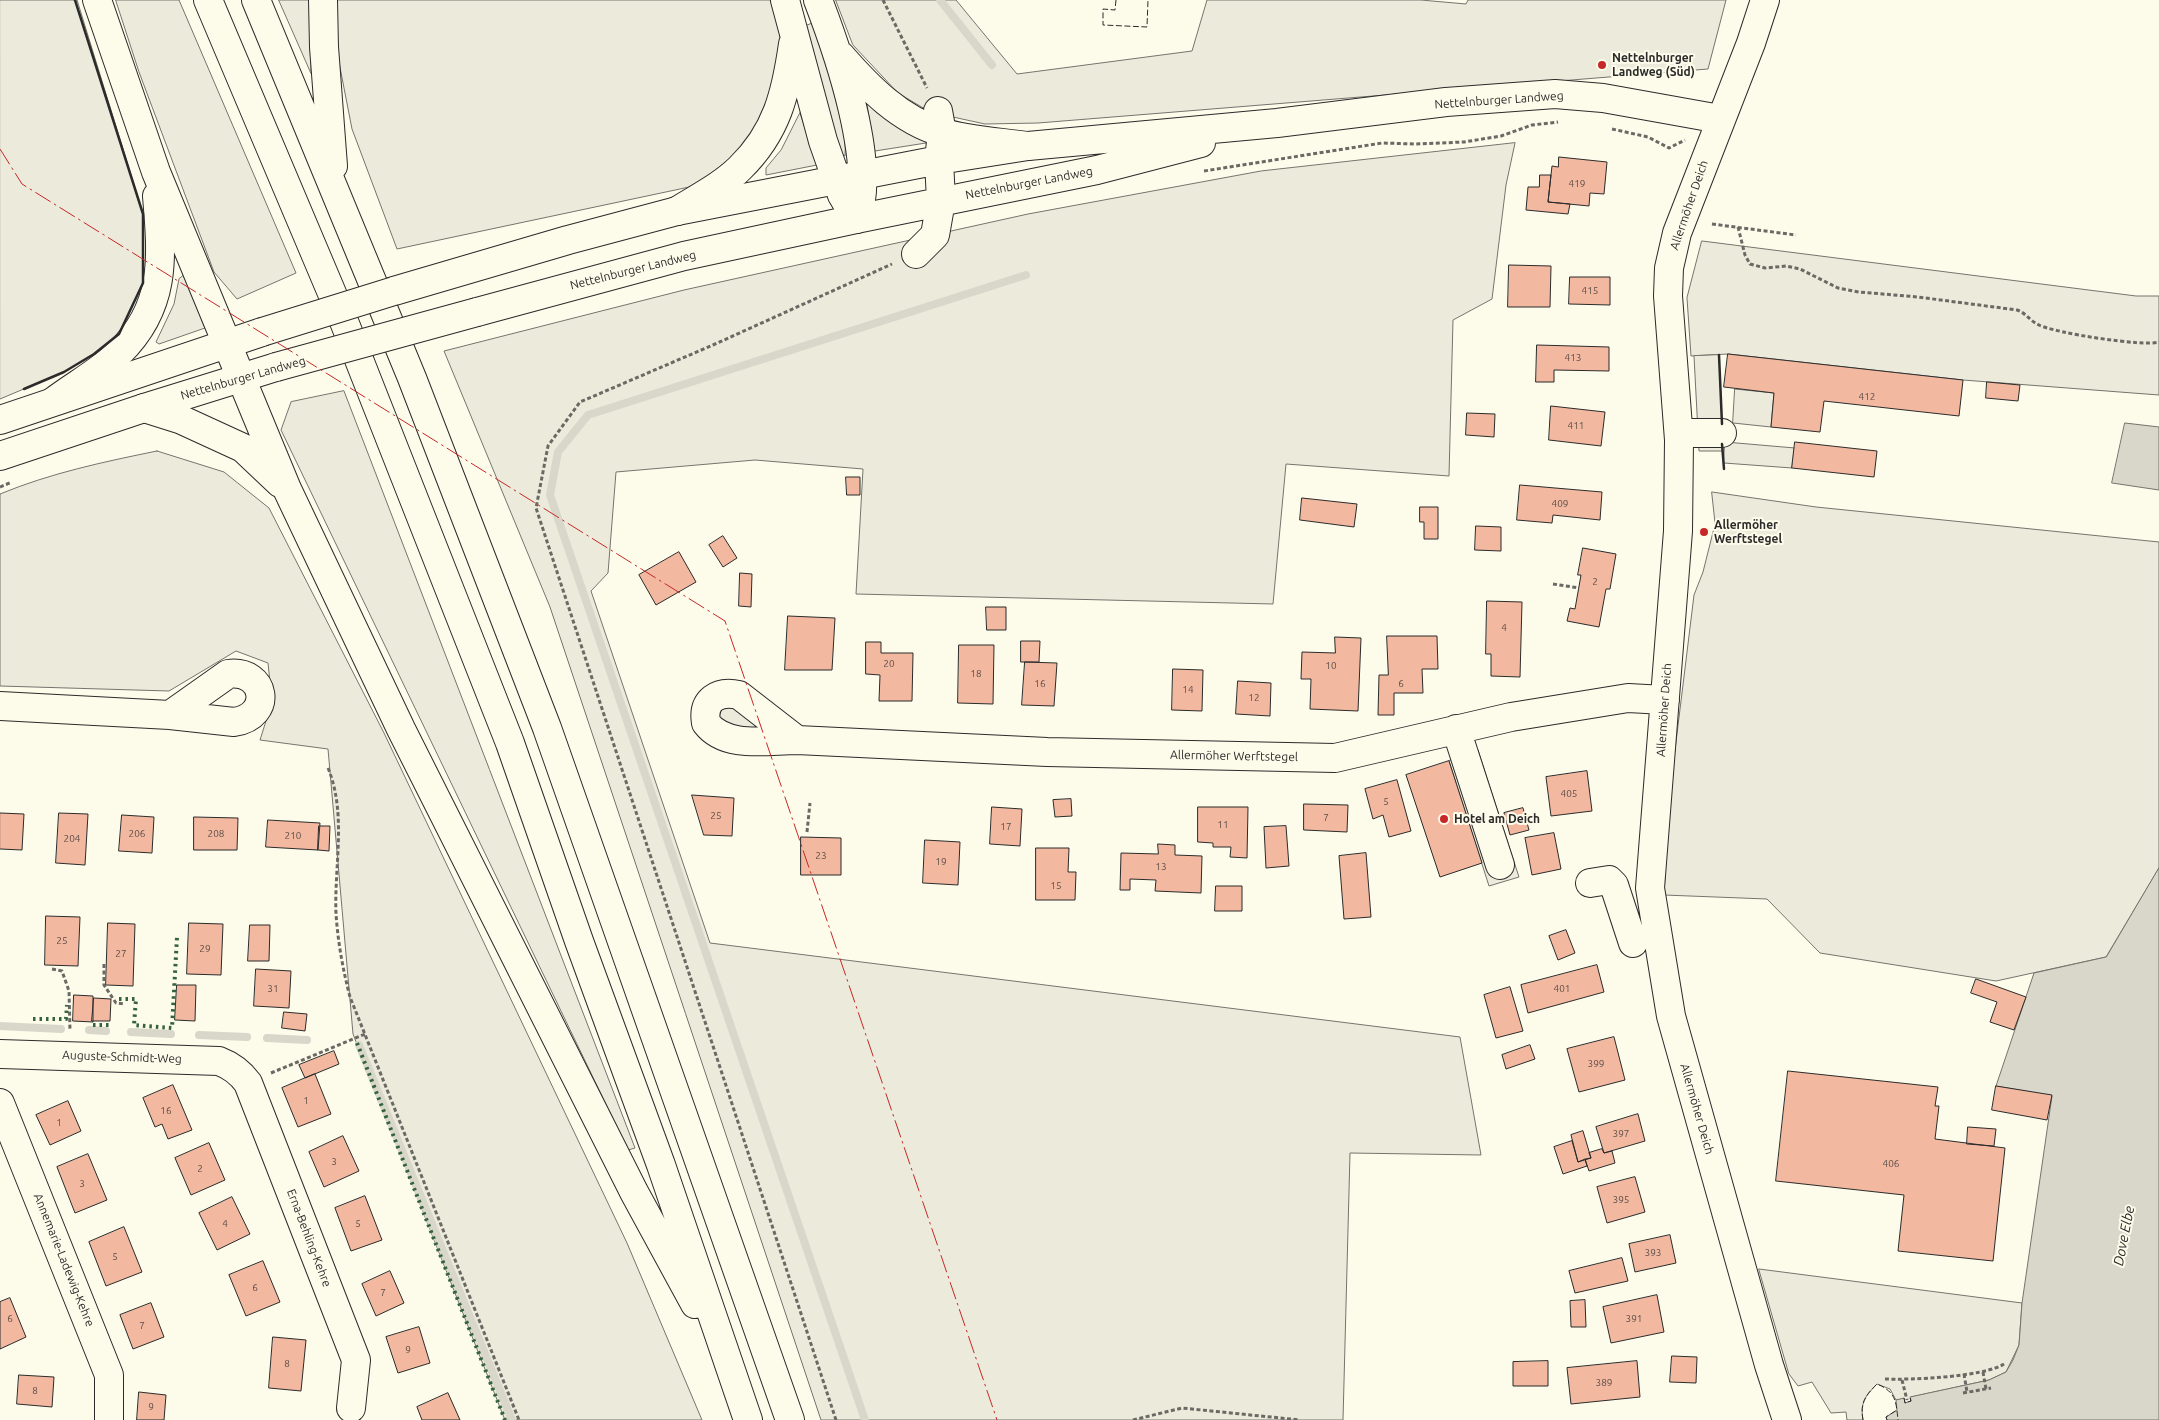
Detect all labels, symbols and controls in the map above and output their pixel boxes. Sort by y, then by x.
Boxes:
place label: Nettelnburger Landweg (Süd) [1612,51,1695,79]
marker: Nettelnburger Landweg (Süd) [1596,59,1608,71]
street label: Nettelnburger Landweg [1434,88,1564,112]
street label: Allermöher Deich [1667,158,1711,252]
street label: Nettelnburger Landweg [964,164,1094,202]
house number: 419 [1569,178,1585,190]
street label: Nettelnburger Landweg [568,247,698,293]
house number: 415 [1582,285,1598,297]
house number: 413 [1565,352,1581,364]
street label: Nettelnburger Landweg [179,353,307,403]
house number: 412 [1859,391,1875,403]
house number: 411 [1568,420,1584,432]
house number: 409 [1552,498,1568,510]
place label: Allermöher Werftstegel [1714,518,1782,546]
marker: Allermöher Werftstegel [1698,526,1710,538]
house number: 2 [1592,576,1598,588]
house number: 4 [1501,622,1507,634]
house number: 20 [883,658,895,670]
house number: 10 [1325,660,1337,672]
street label: Allermöher Deich [1654,663,1674,757]
house number: 18 [970,668,982,680]
house number: 16 [1034,678,1046,690]
house number: 6 [1398,678,1404,690]
house number: 14 [1182,684,1194,696]
house number: 12 [1248,692,1260,704]
street label: Allermöher Werftstegel [1170,748,1298,764]
house number: 405 [1561,788,1577,800]
house number: 5 [1383,796,1389,808]
house number: 25 [710,810,722,822]
house number: 7 [1323,812,1329,824]
place label: Hotel am Deich [1454,812,1540,826]
marker: Hotel am Deich [1438,813,1450,825]
house number: 11 [1217,819,1229,831]
house number: 17 [1000,821,1012,833]
house number: 206 [129,828,145,840]
house number: 208 [208,828,224,840]
house number: 210 [285,830,301,842]
house number: 204 [64,833,80,845]
house number: 23 [815,850,827,862]
house number: 19 [935,856,947,868]
house number: 13 [1155,861,1167,873]
house number: 15 [1050,880,1062,892]
house number: 25 [56,935,68,947]
house number: 29 [199,943,211,955]
house number: 27 [115,948,127,960]
house number: 31 [267,983,279,995]
house number: 401 [1554,983,1570,995]
street label: Auguste-Schmidt-Weg [62,1048,182,1066]
house number: 399 [1588,1058,1604,1070]
street label: Allermöher Deich [1677,1062,1717,1156]
house number: 1 [303,1095,309,1107]
house number: 16 [160,1105,172,1117]
house number: 1 [56,1117,62,1129]
house number: 397 [1613,1128,1629,1140]
house number: 3 [331,1156,337,1168]
house number: 406 [1883,1158,1899,1170]
house number: 2 [197,1163,203,1175]
house number: 3 [79,1178,85,1190]
street label: Erna-Behling-Kehre [284,1187,334,1289]
street label: Annemarie-Ladewig-Kehre [31,1191,97,1329]
house number: 395 [1613,1194,1629,1206]
water label: Dove Elbe [2110,1205,2138,1267]
house number: 4 [222,1218,228,1230]
house number: 5 [355,1218,361,1230]
house number: 393 [1645,1247,1661,1259]
house number: 5 [112,1251,118,1263]
house number: 6 [252,1282,258,1294]
house number: 7 [380,1287,386,1299]
house number: 6 [7,1313,13,1325]
house number: 391 [1626,1313,1642,1325]
house number: 7 [139,1320,145,1332]
house number: 9 [405,1344,411,1356]
house number: 8 [284,1358,290,1370]
house number: 389 [1596,1377,1612,1389]
house number: 8 [32,1385,38,1397]
house number: 9 [148,1401,154,1413]

